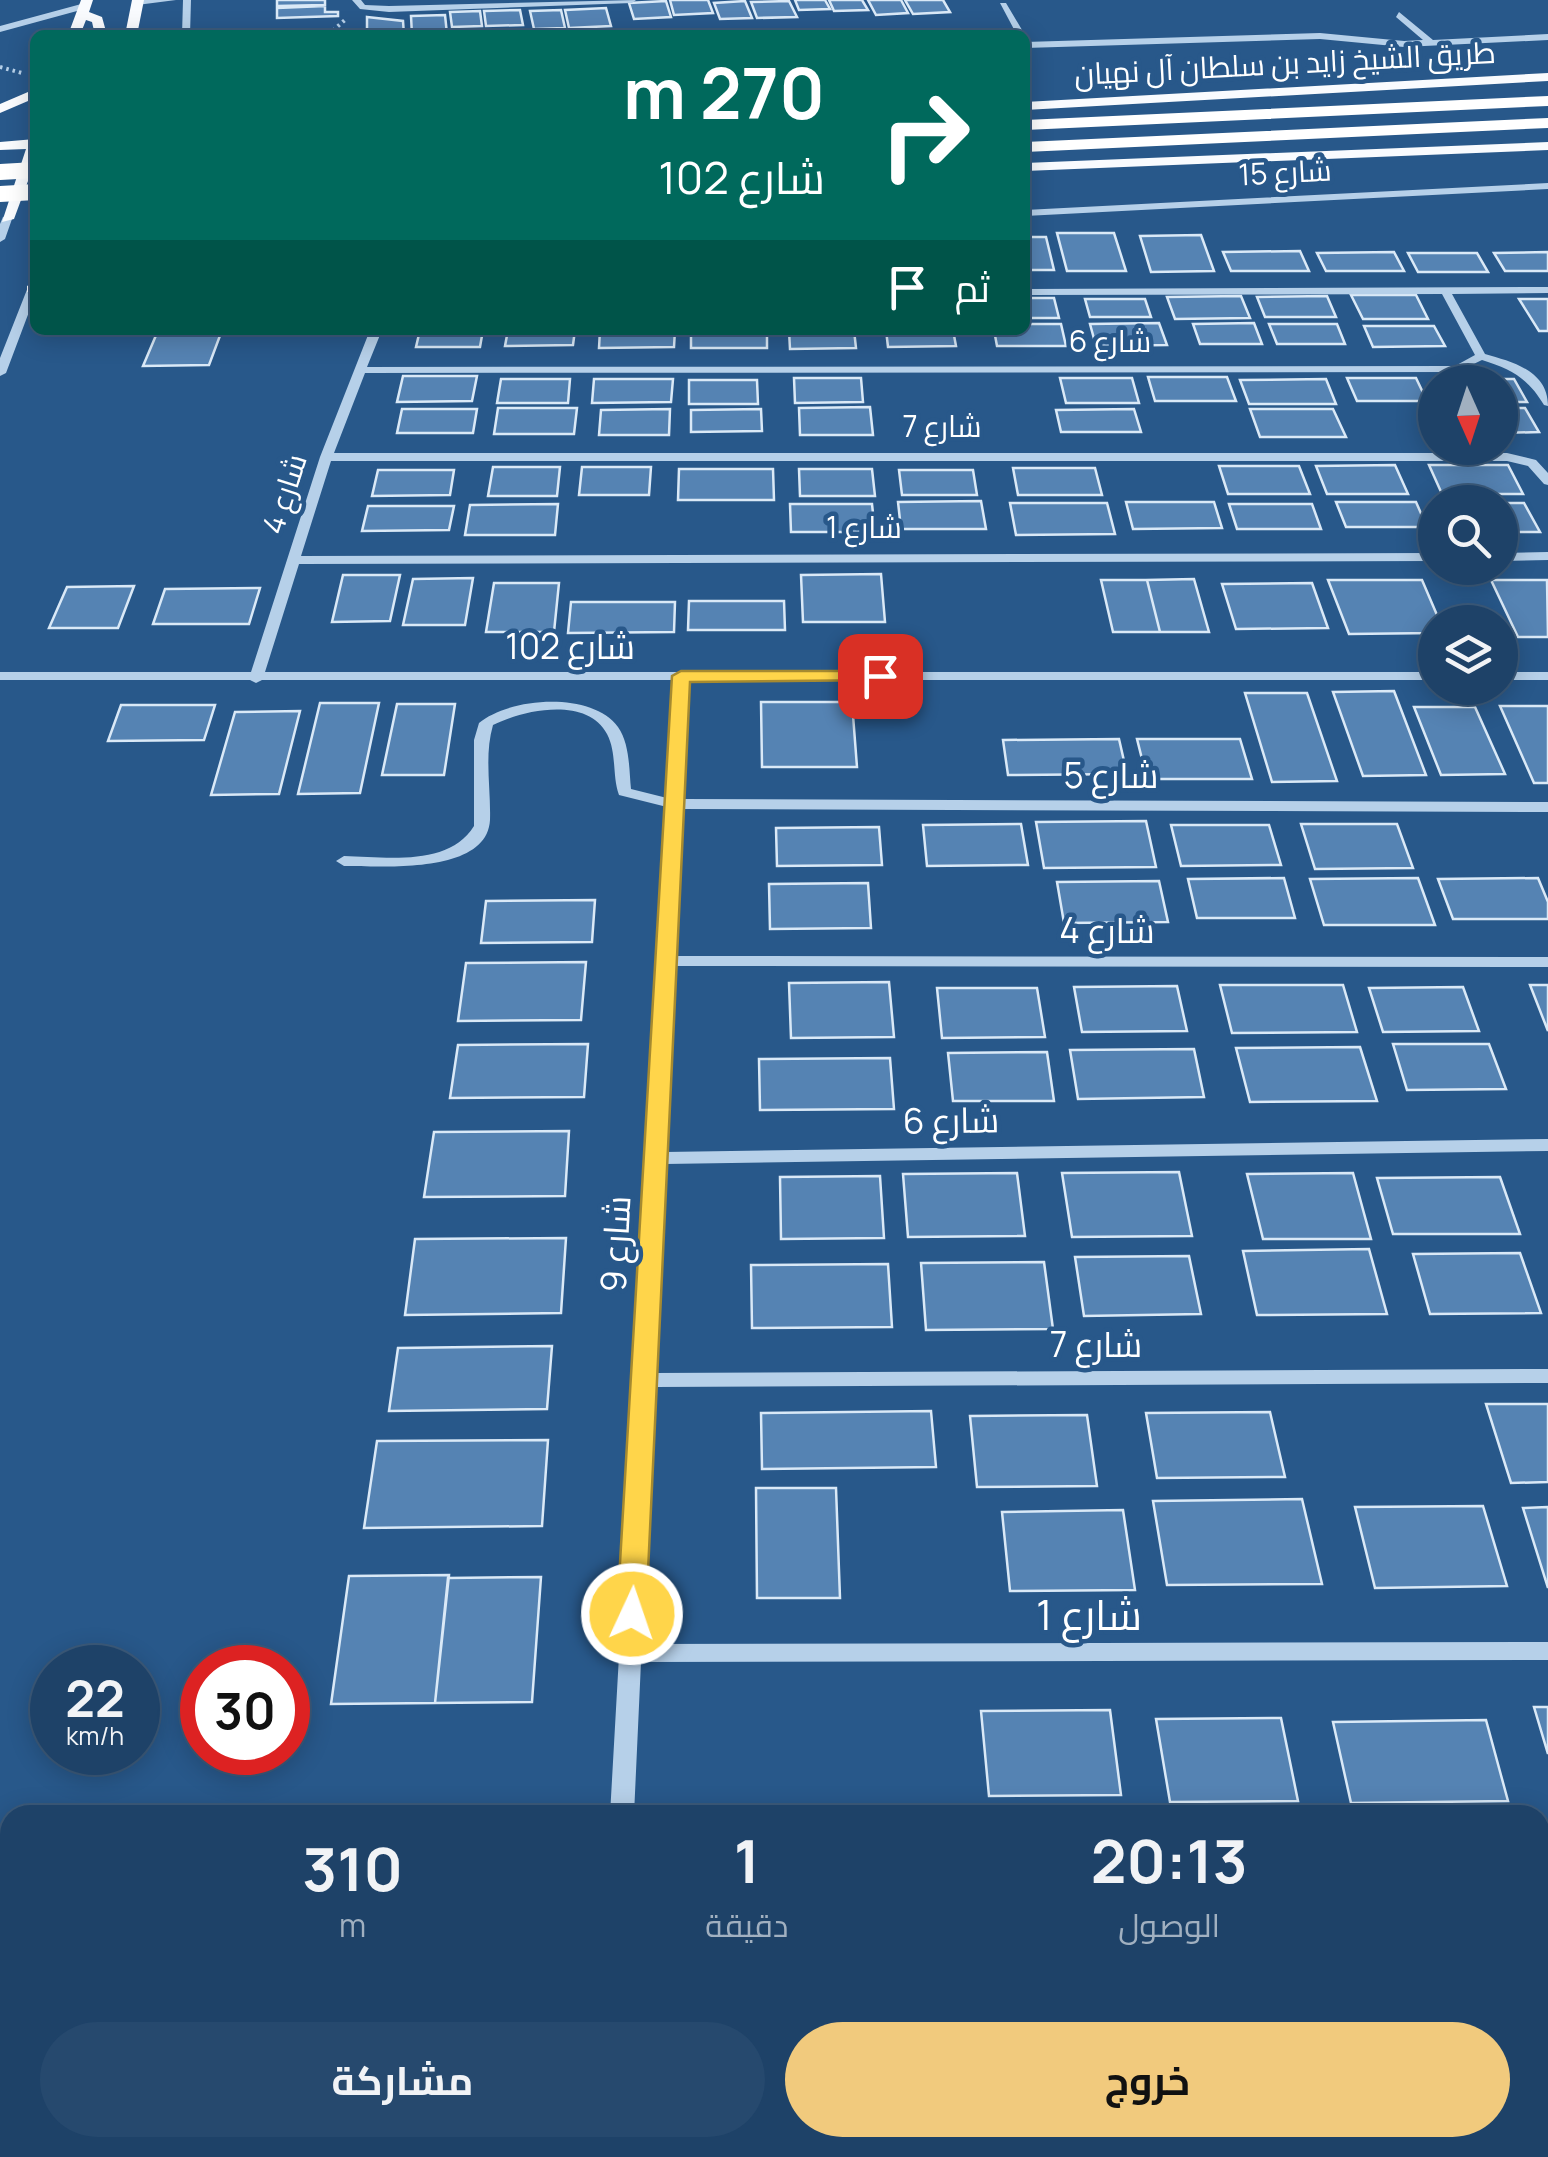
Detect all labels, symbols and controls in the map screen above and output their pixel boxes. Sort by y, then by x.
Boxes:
street label: طريق الشيخ زايد بن سلطان آل نهيان [1073,31,1497,95]
text: 270 m [623,44,825,140]
icon: right [860,70,990,200]
text: شارع 102 [658,146,825,208]
street label: شارع 15 [1237,149,1333,195]
icon: arrive [880,260,935,315]
text: ثم [955,261,990,313]
street label: شارع 6 [1069,320,1151,362]
north arrow [1418,365,1518,465]
map controls [1418,365,1518,705]
street label: شارع 7 [902,405,982,447]
street label: شارع 4 [251,448,317,539]
button: search [1418,485,1518,585]
street label: شارع 1 [826,506,902,548]
button: layers [1418,605,1518,705]
street label: شارع 102 [505,622,635,670]
pin [838,634,923,719]
icon: arrive [853,649,908,704]
street label: شارع 5 [1063,751,1159,799]
street label: شارع 4 [1059,906,1155,954]
street label: شارع 6 [902,1095,1000,1145]
street label: شارع 9 [589,1194,641,1293]
street label: شارع 7 [1050,1320,1142,1368]
position arrow [580,1562,684,1666]
street label: شارع 1 [1036,1585,1142,1643]
speed limit sign: 30 [180,1645,310,1775]
text: 22 [65,1664,125,1732]
text: km/h [66,1718,124,1753]
text: 1 [734,1819,760,1901]
text: 20:13 [1091,1819,1248,1901]
text: 310 [302,1827,403,1909]
text: m [339,1903,366,1947]
text: دقيقة [705,1903,789,1947]
text: الوصول [1118,1903,1220,1947]
button: مشاركة [40,2022,765,2137]
button: خروج [785,2022,1510,2137]

